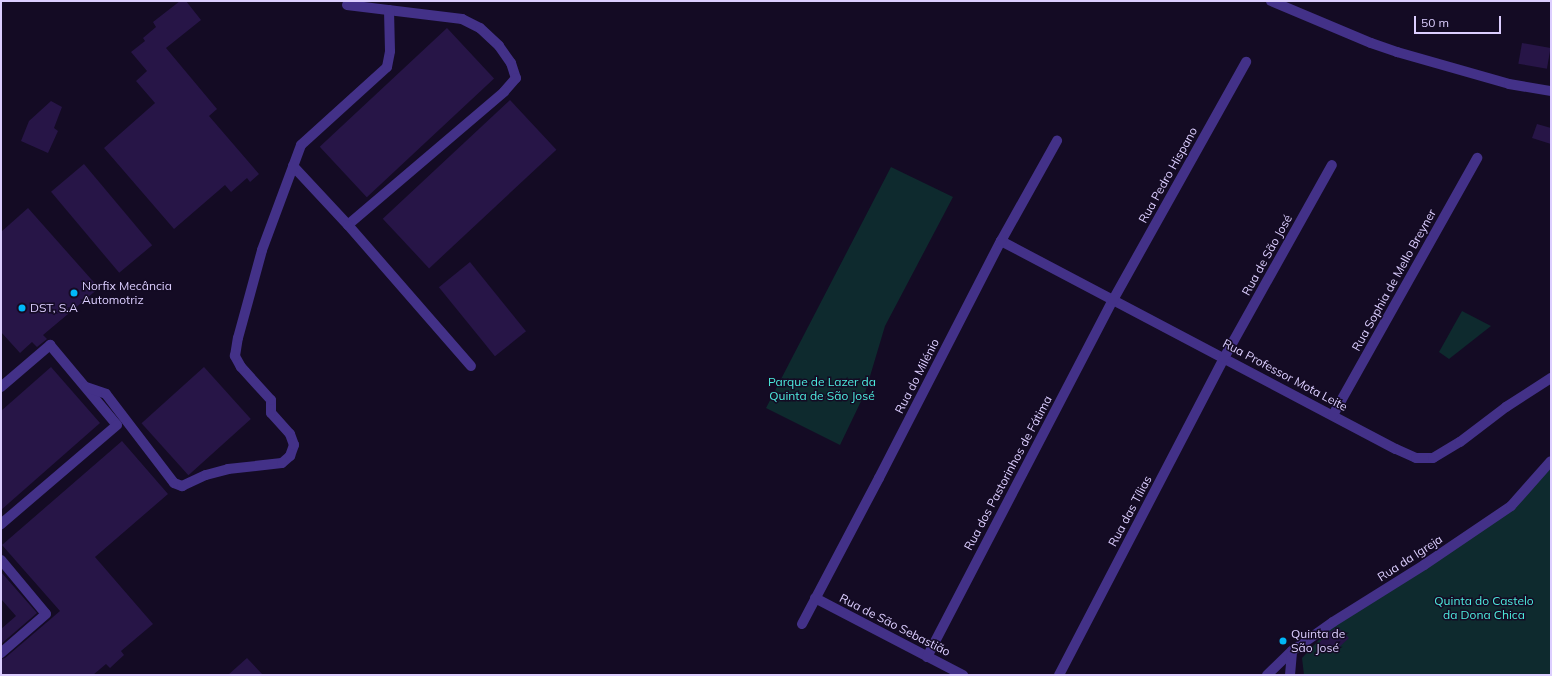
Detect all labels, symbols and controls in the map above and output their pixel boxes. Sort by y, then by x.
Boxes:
scale bar [1416,8,1503,34]
text: 50 m [1421,15,1449,30]
street label: Rua Pedro Hispano [1136,125,1200,225]
street label: Rua Sophia de Mello Breyner [1349,207,1439,353]
street label: Rua de São José [1239,212,1295,298]
place label: Norfix Mecância Automotriz [82,279,172,307]
marker: Norfix Mecância Automotriz [69,288,79,298]
place label: DST, S.A [30,301,78,315]
marker: DST, S.A [17,303,27,313]
street label: Rua do Milénio [892,336,942,416]
street label: Rua Professor Mota Leite [1220,336,1350,414]
park label: Parque de Lazer da Quinta de São José [768,375,876,403]
street label: Rua dos Pastorinhos de Fátima [961,393,1055,553]
street label: Rua das Tílias [1105,473,1155,549]
street label: Rua da Igreja [1375,532,1445,584]
street label: Rua de São Sebastião [837,591,953,659]
park label: Quinta do Castelo da Dona Chica [1434,594,1534,622]
place label: Quinta de São José [1291,627,1345,655]
marker: Quinta de São José [1278,636,1288,646]

